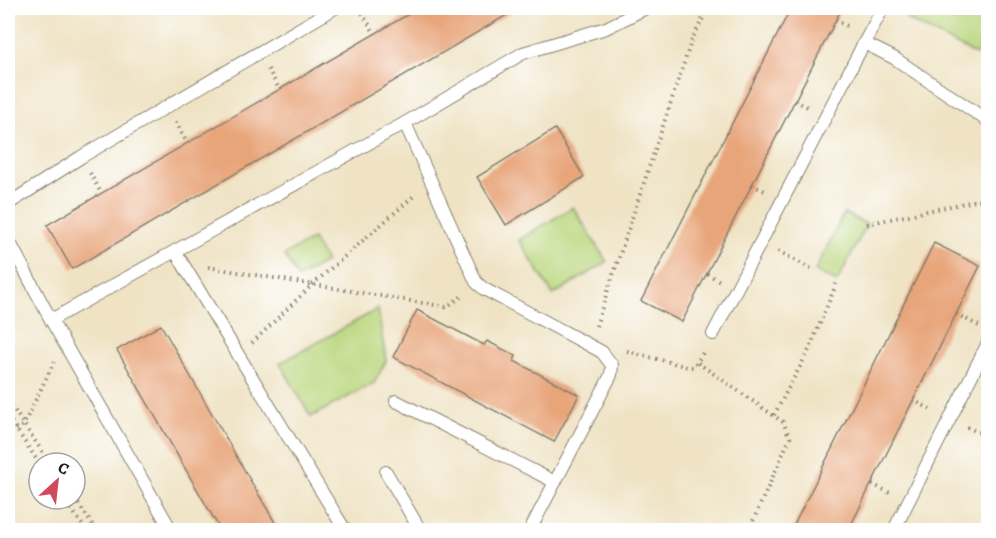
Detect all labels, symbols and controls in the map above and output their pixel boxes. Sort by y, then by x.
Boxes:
north arrow [27,451,87,511]
text: С [54,456,73,481]

